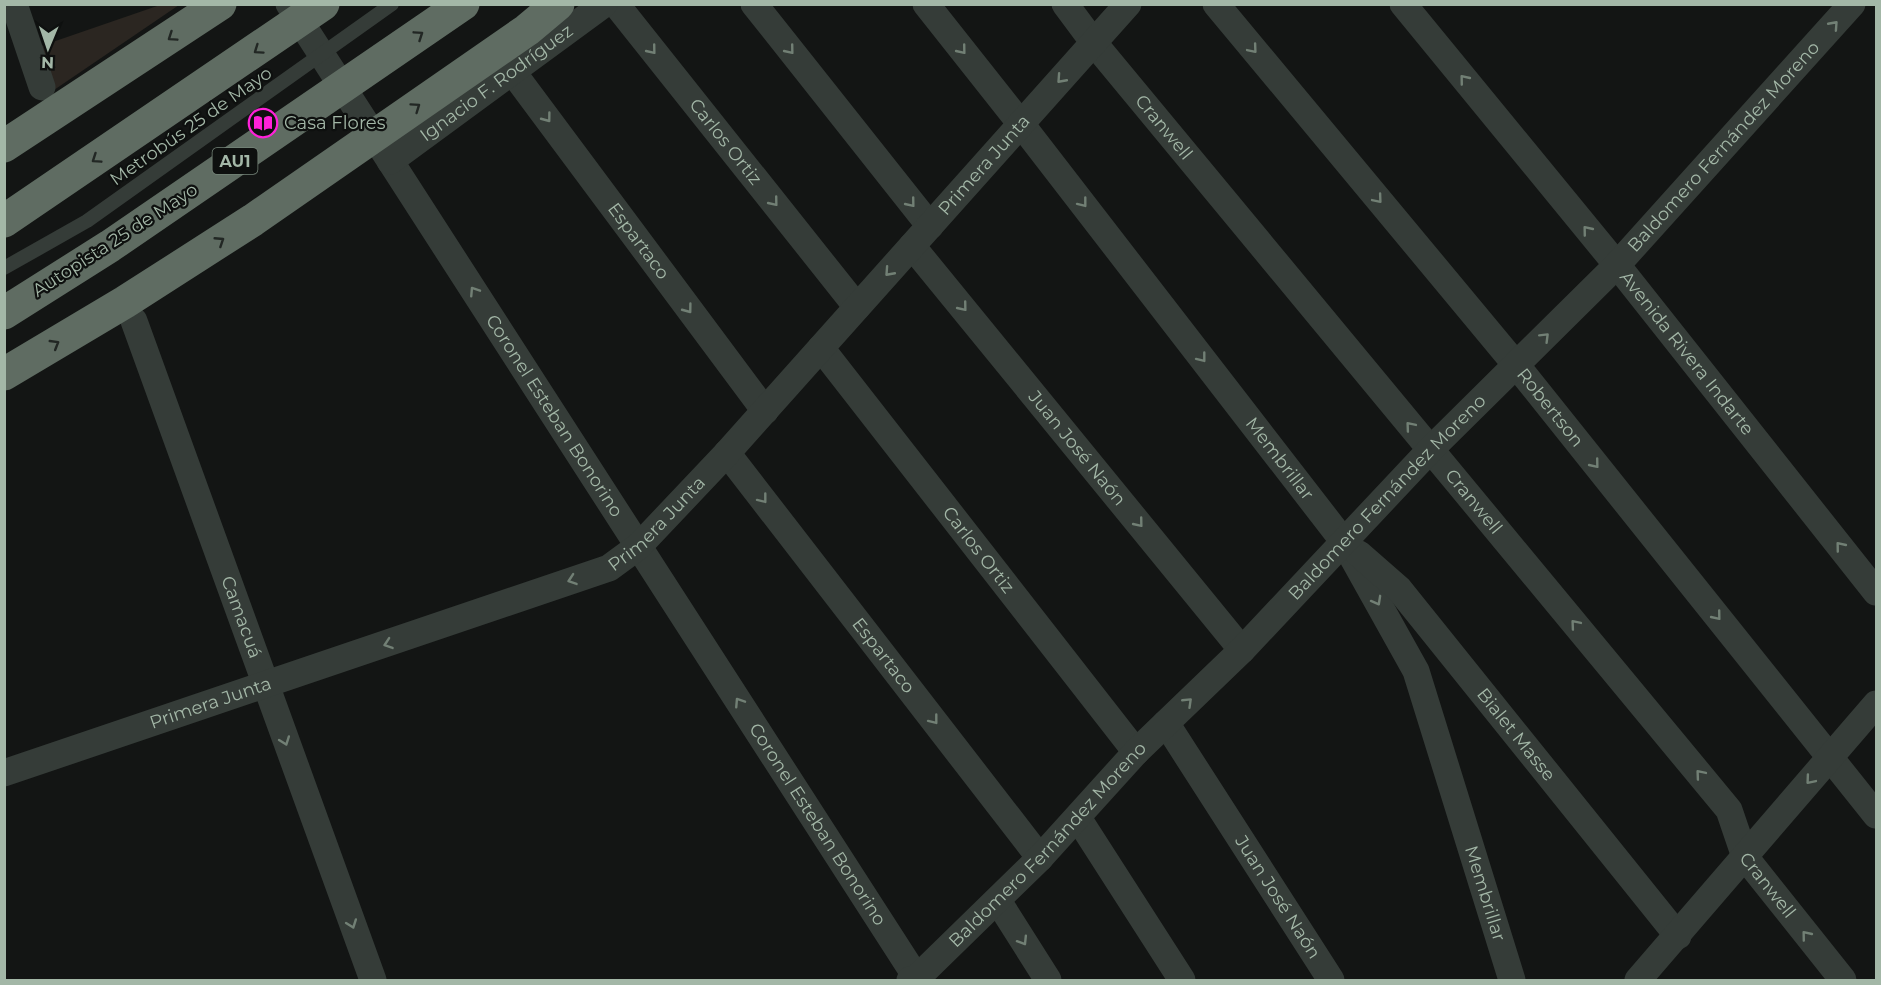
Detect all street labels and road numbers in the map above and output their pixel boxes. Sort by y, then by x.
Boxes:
street label: Ignacio F. Rodríguez [416,20,577,146]
street label: Baldomero Fernández Moreno [1623,37,1824,257]
street label: Metrobús 25 de Mayo [106,62,276,190]
street label: Cranwell [1130,90,1197,164]
street label: Carlos Ortiz [685,94,767,189]
street label: Primera Junta [934,110,1035,220]
road number: AU1 [212,148,258,174]
street label: Autopista 25 de Mayo [28,178,202,302]
street label: Espartaco [603,198,674,284]
street label: Avenida Rivera Indarte [1615,267,1759,440]
street label: Coronel Esteban Bonorino [481,311,628,521]
street label: Robertson [1512,364,1588,451]
street label: Juan José Naón [1023,385,1131,510]
street label: Baldomero Fernández Moreno [1284,390,1491,605]
street label: Membrillar [1241,413,1319,505]
street label: Cranwell [1440,465,1507,539]
street label: Primera Junta [604,472,710,576]
street label: Carlos Ortiz [938,502,1019,598]
street label: Camacuá [216,573,266,661]
street label: Espartaco [847,613,920,698]
street label: Primera Junta [147,672,274,734]
street label: Bialet Masse [1472,684,1560,786]
street label: Coronel Esteban Bonorino [744,719,891,930]
street label: Baldomero Fernández Moreno [944,737,1151,952]
street label: Juan José Naón [1230,831,1325,963]
street label: Membrillar [1460,843,1510,944]
street label: Cranwell [1735,848,1800,923]

